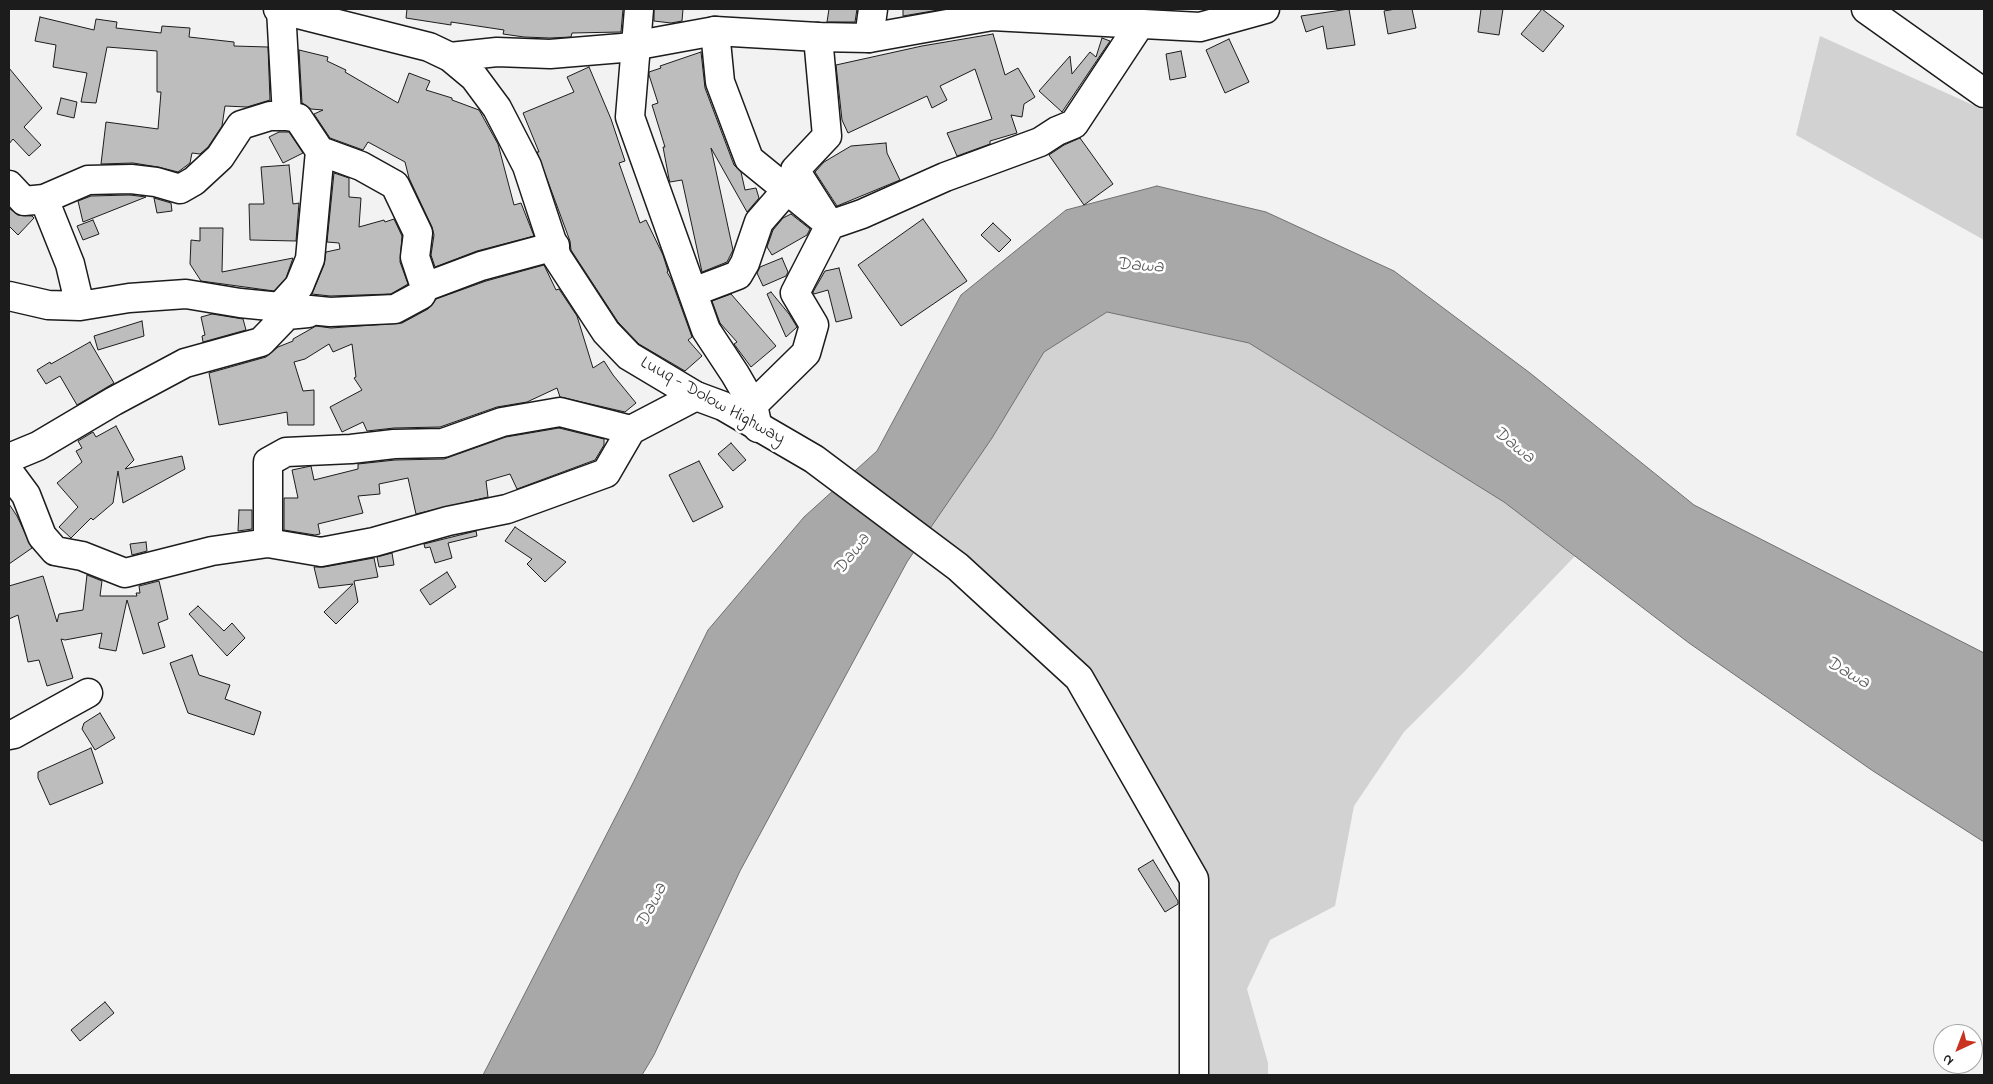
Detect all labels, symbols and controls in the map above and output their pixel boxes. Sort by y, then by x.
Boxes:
water label: Dawa [1116,254,1164,280]
street label: Luuq - Dolow Highway [636,353,788,451]
water label: Dawa [1488,422,1538,470]
water label: Dawa [830,529,876,581]
water label: Dawa [1821,652,1873,696]
water label: Dawa [632,880,674,932]
north arrow [1933,1024,1983,1074]
text: N [1937,1049,1959,1071]

